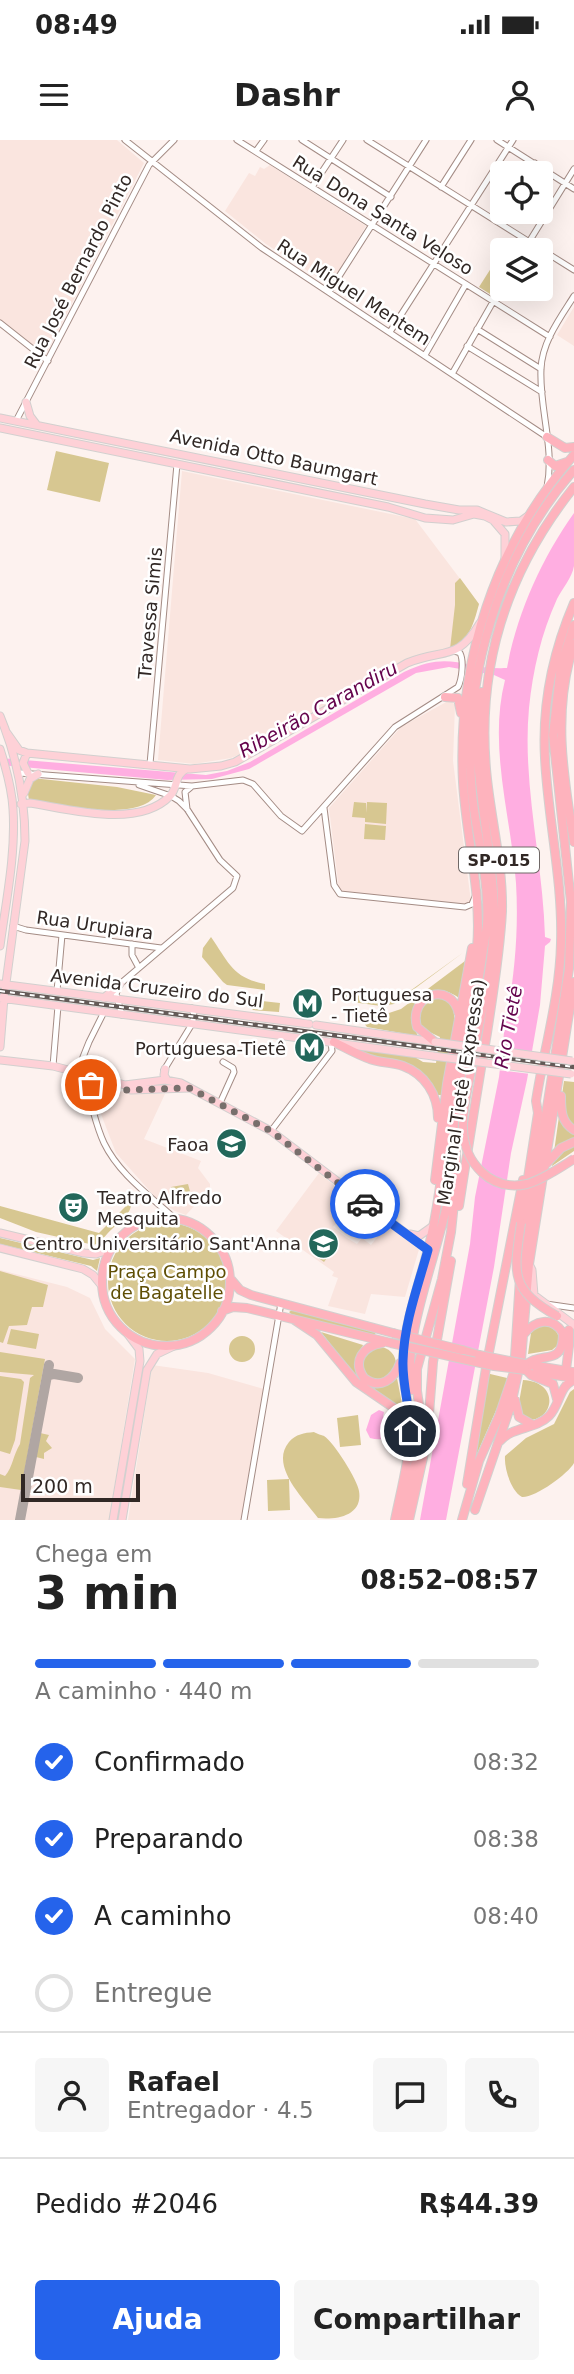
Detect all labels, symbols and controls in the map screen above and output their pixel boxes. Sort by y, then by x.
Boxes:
text: 08:49 [35,10,118,40]
icon: menu [35,76,73,114]
text: Dashr [234,76,340,114]
icon: person [501,76,539,114]
street label: Rua Dona Santa Veloso [289,151,477,279]
map controls [490,161,553,301]
button: locate [490,161,553,224]
street label: Rua José Bernardo Pinto [20,170,136,372]
street label: Rua Miguel Mentem [273,235,435,349]
button: layers [490,238,553,301]
street label: Avenida Otto Baumgart [168,425,380,489]
street label: Travessa Simis [134,546,166,681]
water label: Ribeirão Carandiru [235,656,401,762]
road number: SP-015 [459,848,539,873]
street label: Rua Urupiara [35,906,155,944]
street label: Avenida Cruzeiro do Sul [49,965,265,1011]
street label: Marginal Tietê (Expressa) [433,977,489,1207]
place label: Portuguesa - Tietê [331,984,432,1026]
water label: Rio Tietê [490,984,526,1070]
metro station icon: Portuguesa - Tietê [291,987,325,1021]
metro station icon: Portuguesa-Tietê [292,1031,326,1065]
place label: Portuguesa-Tietê [135,1038,286,1059]
pin [61,1055,121,1115]
icon: bag [72,1066,110,1104]
school or university icon: Faoa [215,1127,249,1161]
place label: Faoa [167,1134,209,1155]
courier [330,1169,400,1239]
icon: car [346,1185,384,1223]
place label: Teatro Alfredo Mesquita [96,1187,222,1229]
theatre icon: Teatro Alfredo Mesquita [57,1190,91,1224]
school or university icon: Centro Universitário Sant'Anna [307,1226,341,1260]
place label: Centro Universitário Sant'Anna [23,1233,301,1254]
park label: Praça Campo de Bagatelle [107,1261,227,1303]
pin [380,1401,440,1461]
icon: home [391,1412,429,1450]
scale bar [21,1471,140,1503]
text: 200 m [32,1475,93,1497]
text: Chega em [35,1541,152,1567]
text: 08:52–08:57 [360,1565,539,1595]
text: 3 min [35,1566,179,1620]
text: A caminho · 440 m [35,1678,252,1704]
icon: check [35,1743,73,1781]
text: Confirmado [94,1747,245,1777]
text: 08:32 [473,1749,539,1775]
icon: check [35,1820,73,1858]
text: Preparando [94,1824,243,1854]
text: 08:38 [473,1826,539,1852]
icon: check [35,1897,73,1935]
text: A caminho [94,1901,232,1931]
text: 08:40 [473,1903,539,1929]
text: Entregue [94,1978,212,2008]
button: person [35,2058,109,2132]
button: chat [373,2058,447,2132]
button: phone [465,2058,539,2132]
text: Rafael [127,2067,220,2097]
text: Entregador · 4.5 [127,2097,314,2123]
text: Pedido #2046 [35,2189,218,2219]
text: R$44.39 [419,2189,539,2219]
button: Ajuda [35,2280,280,2360]
button: Compartilhar [294,2280,539,2360]

